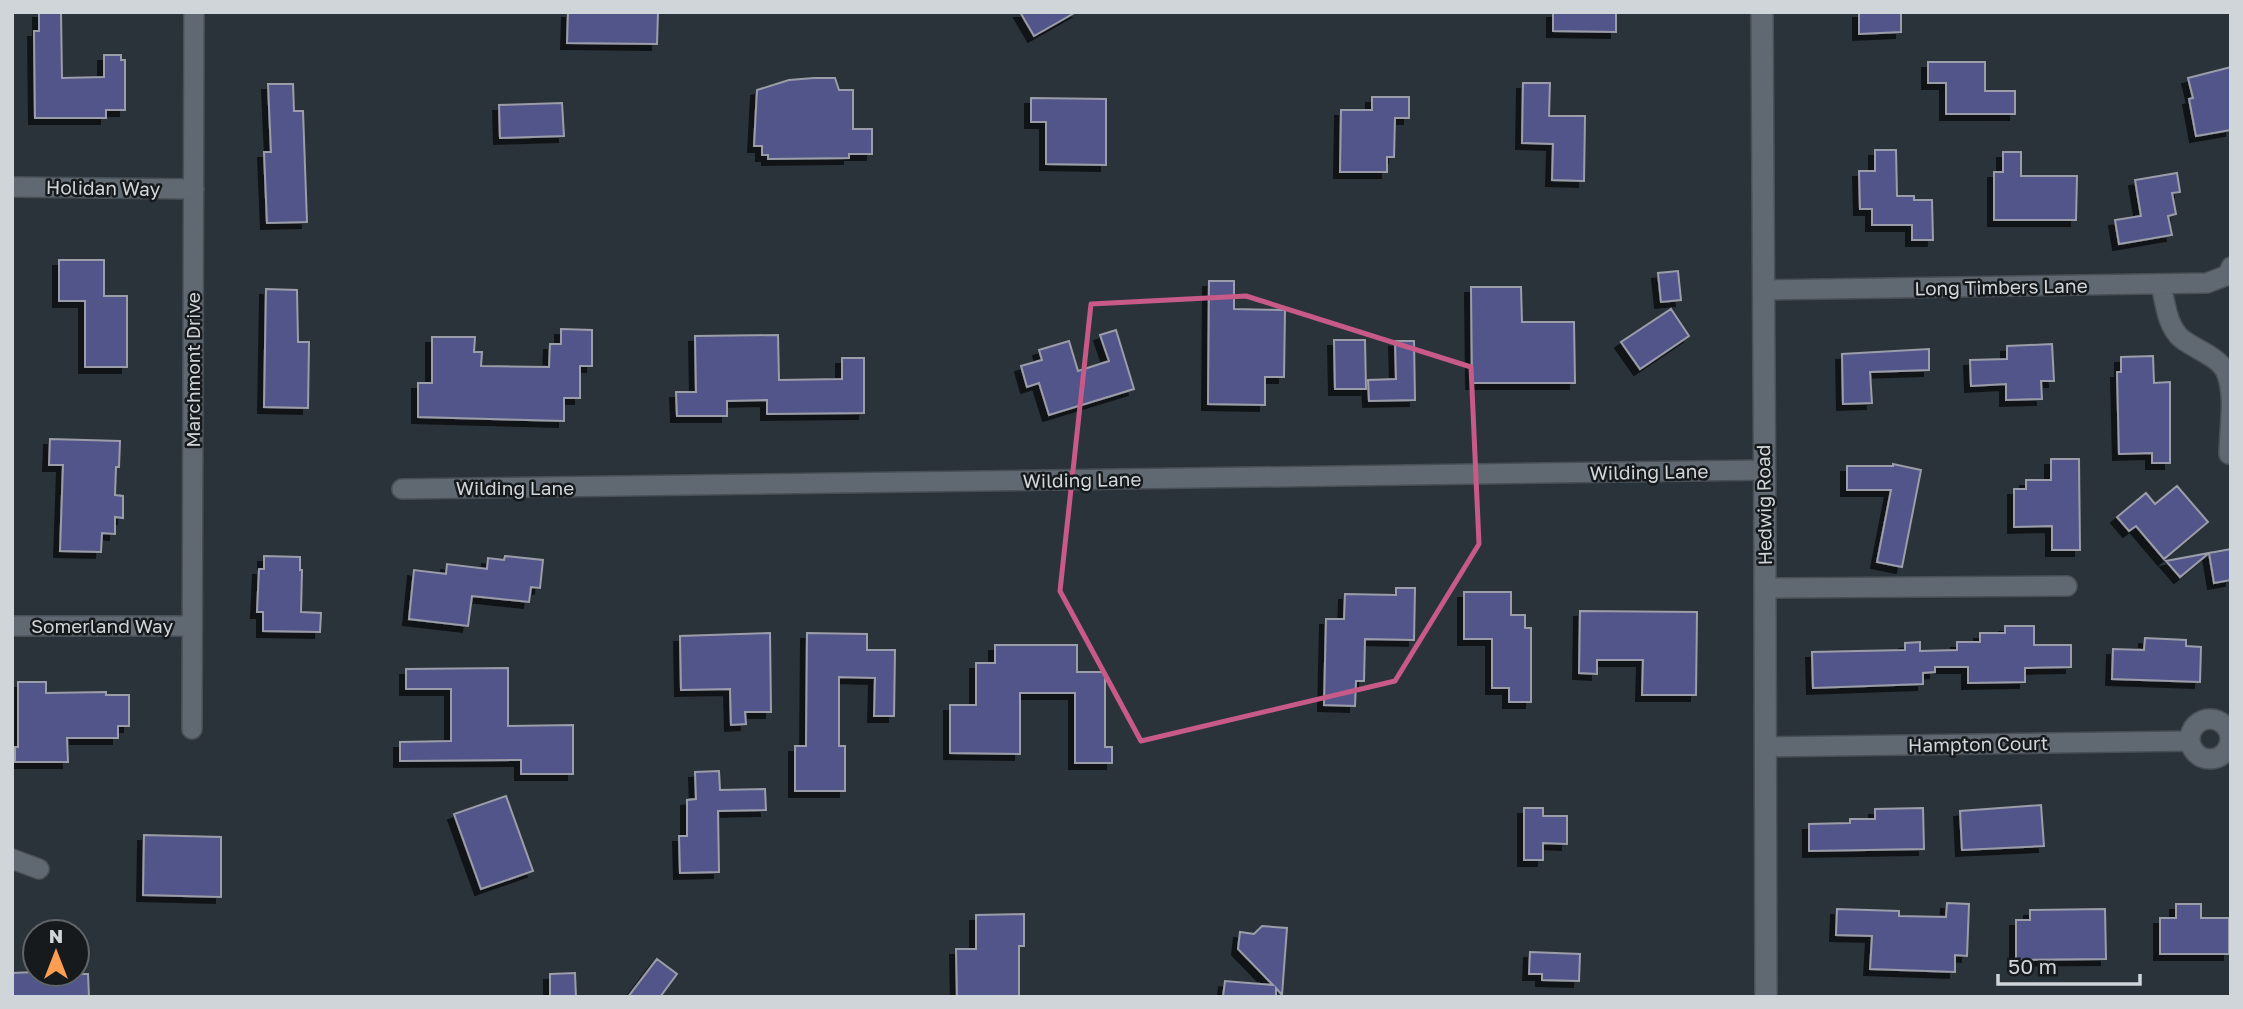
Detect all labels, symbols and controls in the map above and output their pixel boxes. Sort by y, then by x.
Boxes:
street label: Holidan Way [46,175,161,200]
street label: Long Timbers Lane [1914,273,2088,300]
street label: Marchmont Drive [181,292,204,448]
street label: Hedwig Road [1751,445,1776,566]
street label: Wilding Lane [1590,459,1708,484]
street label: Wilding Lane [1023,467,1141,492]
street label: Wilding Lane [456,476,574,499]
street label: Somerland Way [31,614,173,637]
street label: Hampton Court [1908,731,2048,756]
north arrow [21,918,91,988]
text: N [49,924,63,947]
scale bar [1998,942,2140,986]
text: 50 m [2008,953,2057,979]

